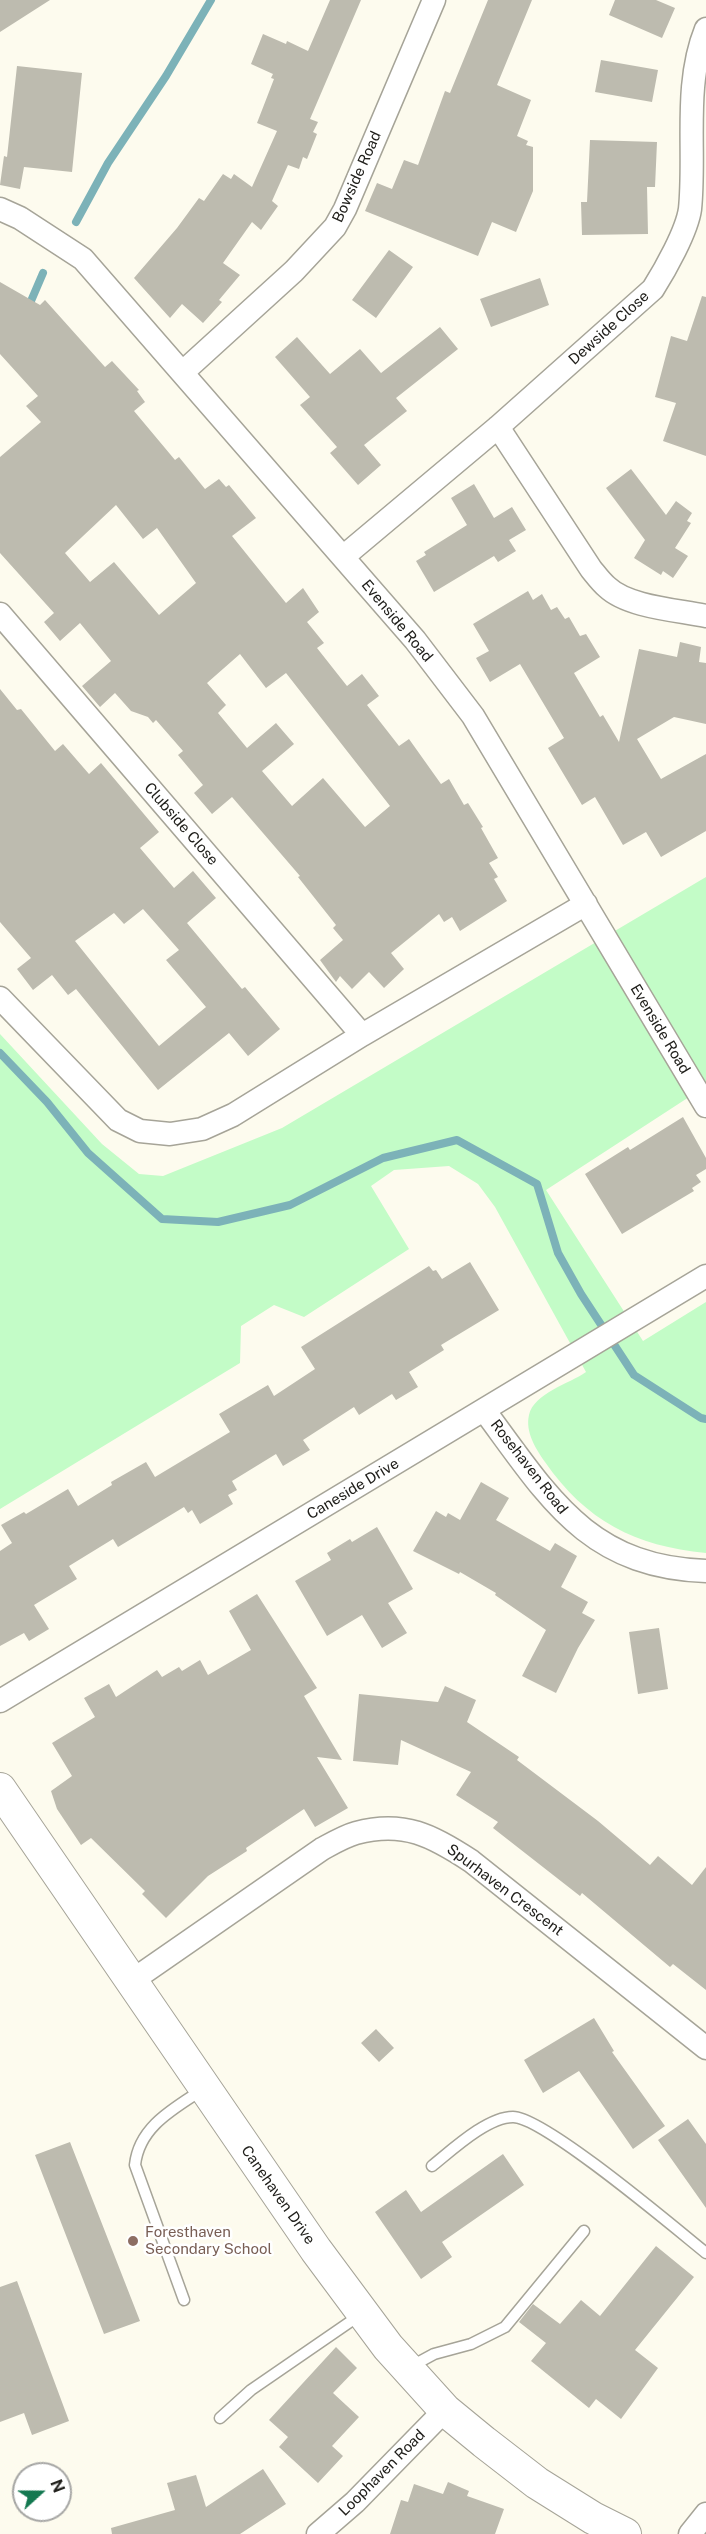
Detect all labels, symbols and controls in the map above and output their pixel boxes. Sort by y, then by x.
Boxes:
street label: Bowside Road [329,129,385,225]
street label: Dewside Close [565,287,653,369]
street label: Evenside Road [357,576,437,666]
street label: Clubside Close [140,779,222,869]
street label: Evenside Road [626,981,694,1077]
street label: Rosehaven Road [487,1416,571,1518]
street label: Caneside Drive [304,1455,402,1523]
street label: Spurhaven Crescent [443,1840,567,1940]
street label: Canehaven Drive [237,2142,319,2248]
place label: Foresthaven Secondary School [145,2223,272,2258]
marker: Foresthaven Secondary School [126,2234,140,2248]
street label: Loophaven Road [335,2426,429,2520]
north arrow [12,2462,72,2522]
text: N [46,2477,69,2495]

